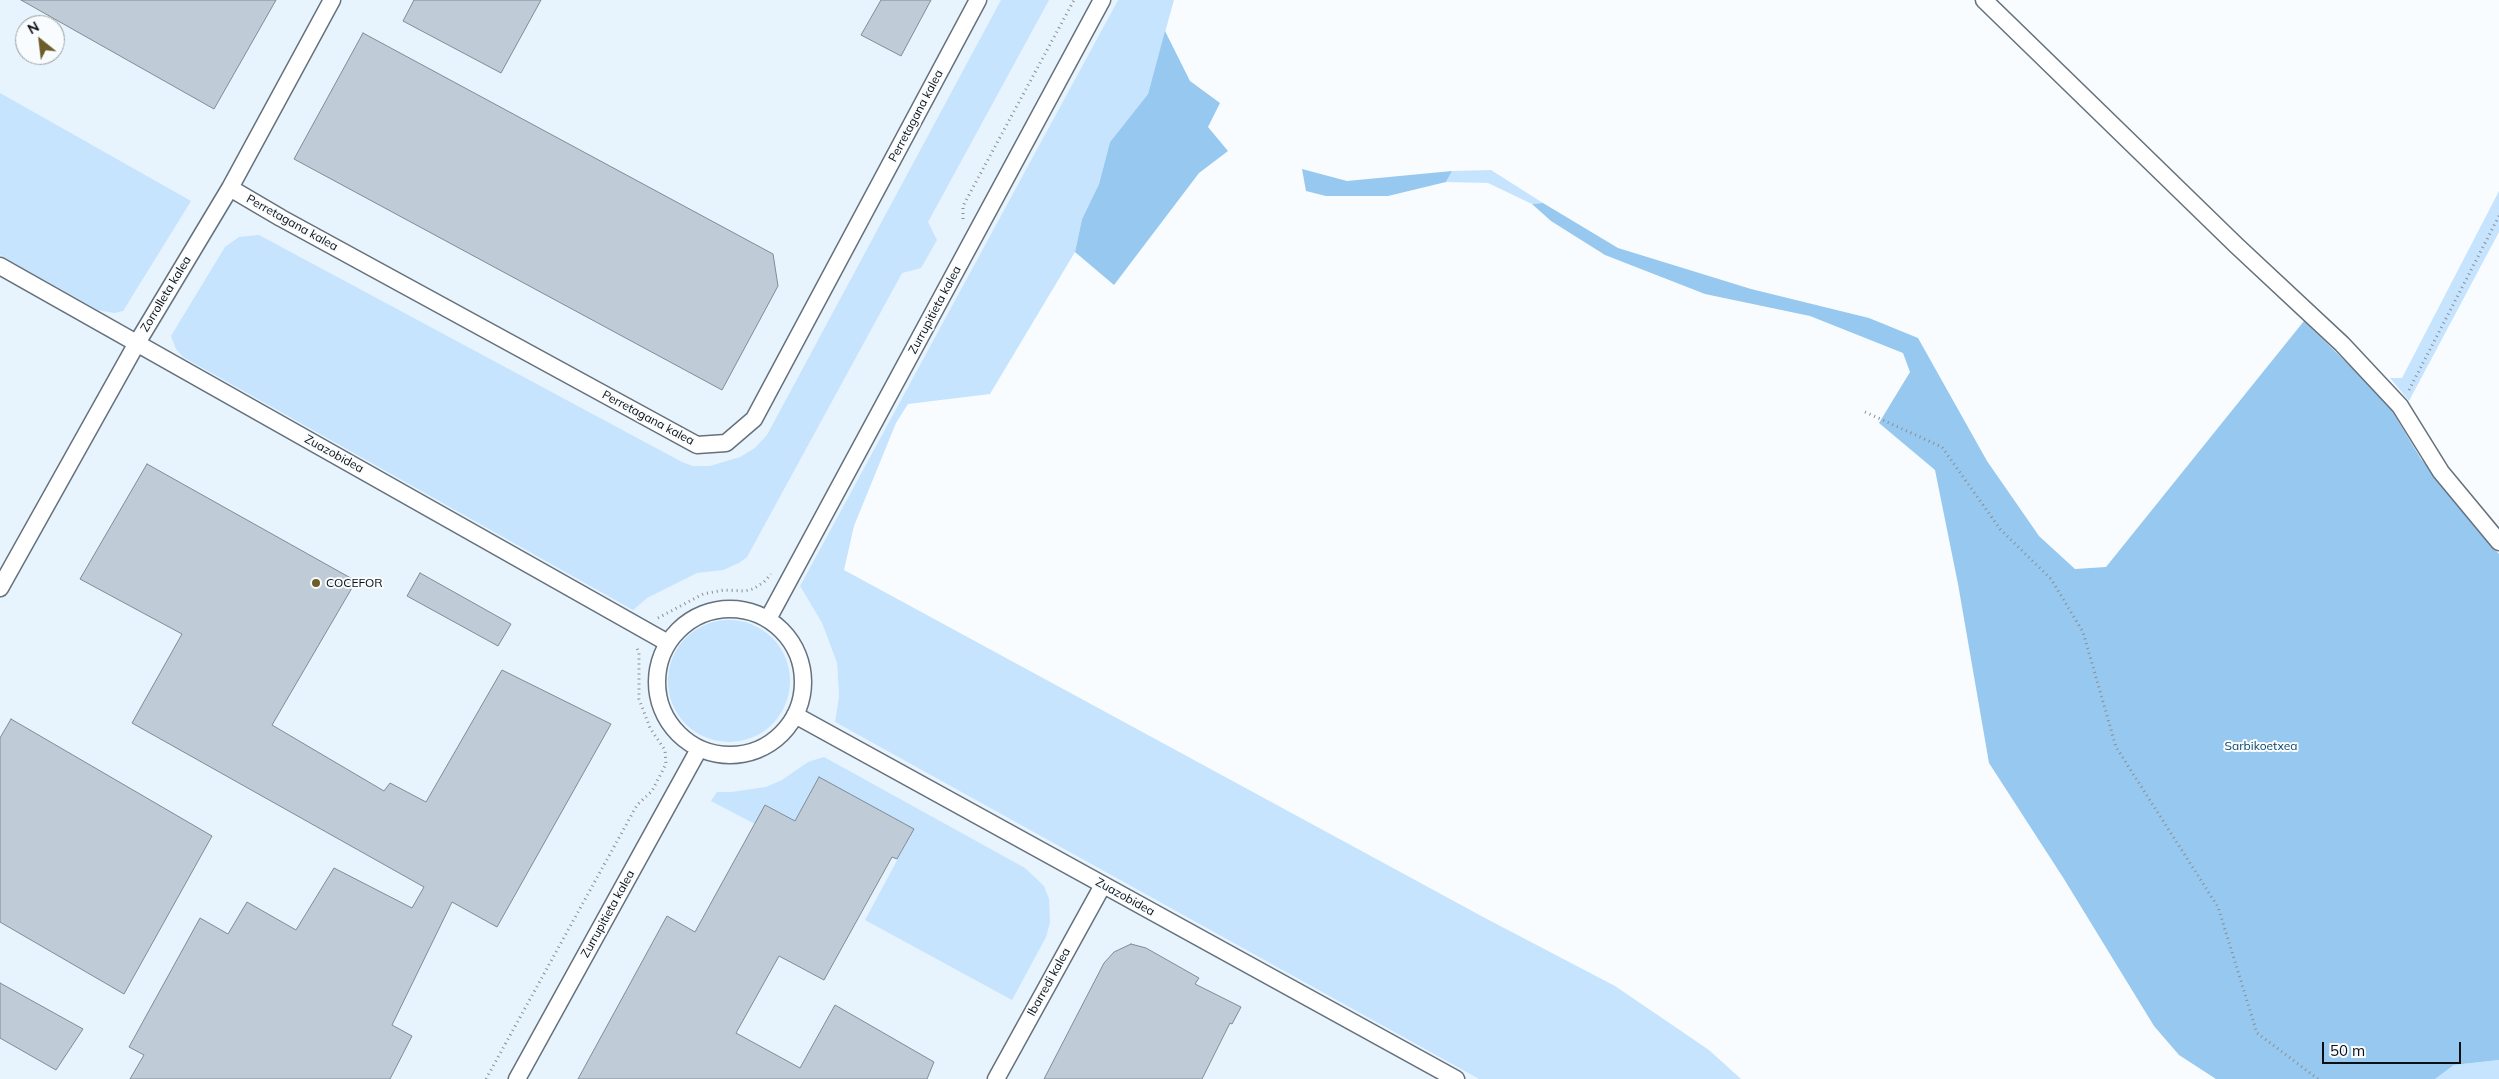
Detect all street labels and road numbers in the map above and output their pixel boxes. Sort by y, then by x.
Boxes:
street label: Perretagana kalea [886,67,946,165]
street label: Perretagana kalea [244,192,340,254]
street label: Zorrolleta kalea [138,253,194,335]
street label: Zurrupitieta kalea [906,264,964,356]
street label: Perretagana kalea [599,388,697,448]
street label: Zuazobidea [302,432,366,476]
street label: Zurrupitieta kalea [578,868,638,960]
street label: Zuazobidea [1093,875,1157,919]
street label: Ibarredi kalea [1024,945,1074,1019]

